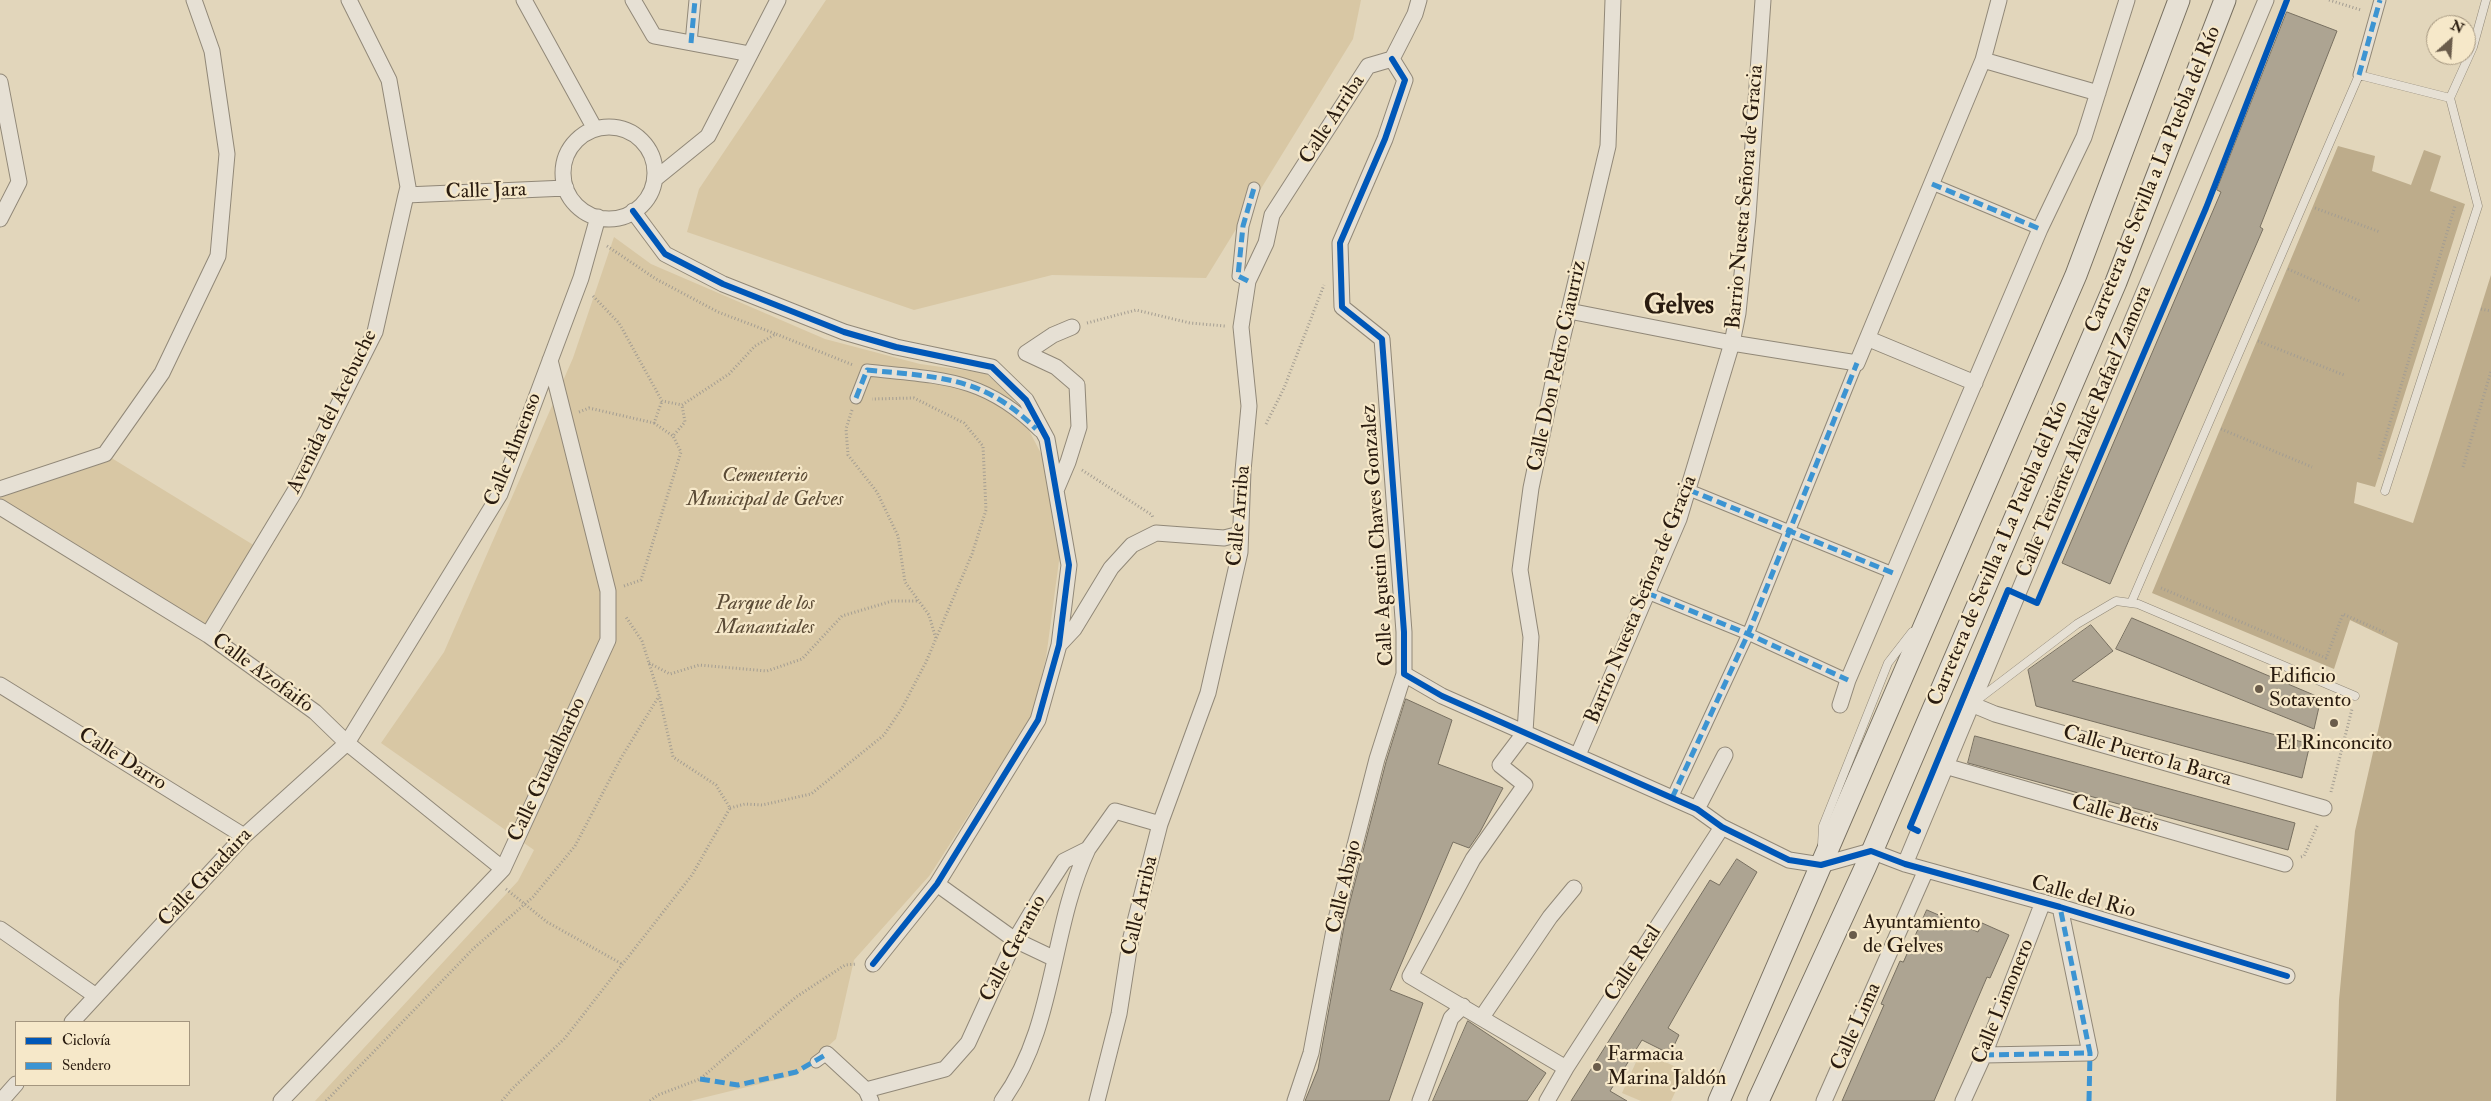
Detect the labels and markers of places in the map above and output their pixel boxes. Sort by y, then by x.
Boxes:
place label: Edificio Sotavento [2269,664,2351,714]
marker: Edificio Sotavento [2253,683,2265,695]
marker: El Rinconcito [2328,717,2340,729]
place label: El Rinconcito [2276,731,2392,757]
place label: Ayuntamiento de Gelves [1863,910,1980,960]
marker: Ayuntamiento de Gelves [1847,929,1859,941]
place label: Farmacia Marina Jaldón [1607,1042,1726,1092]
marker: Farmacia Marina Jaldón [1591,1061,1603,1073]

